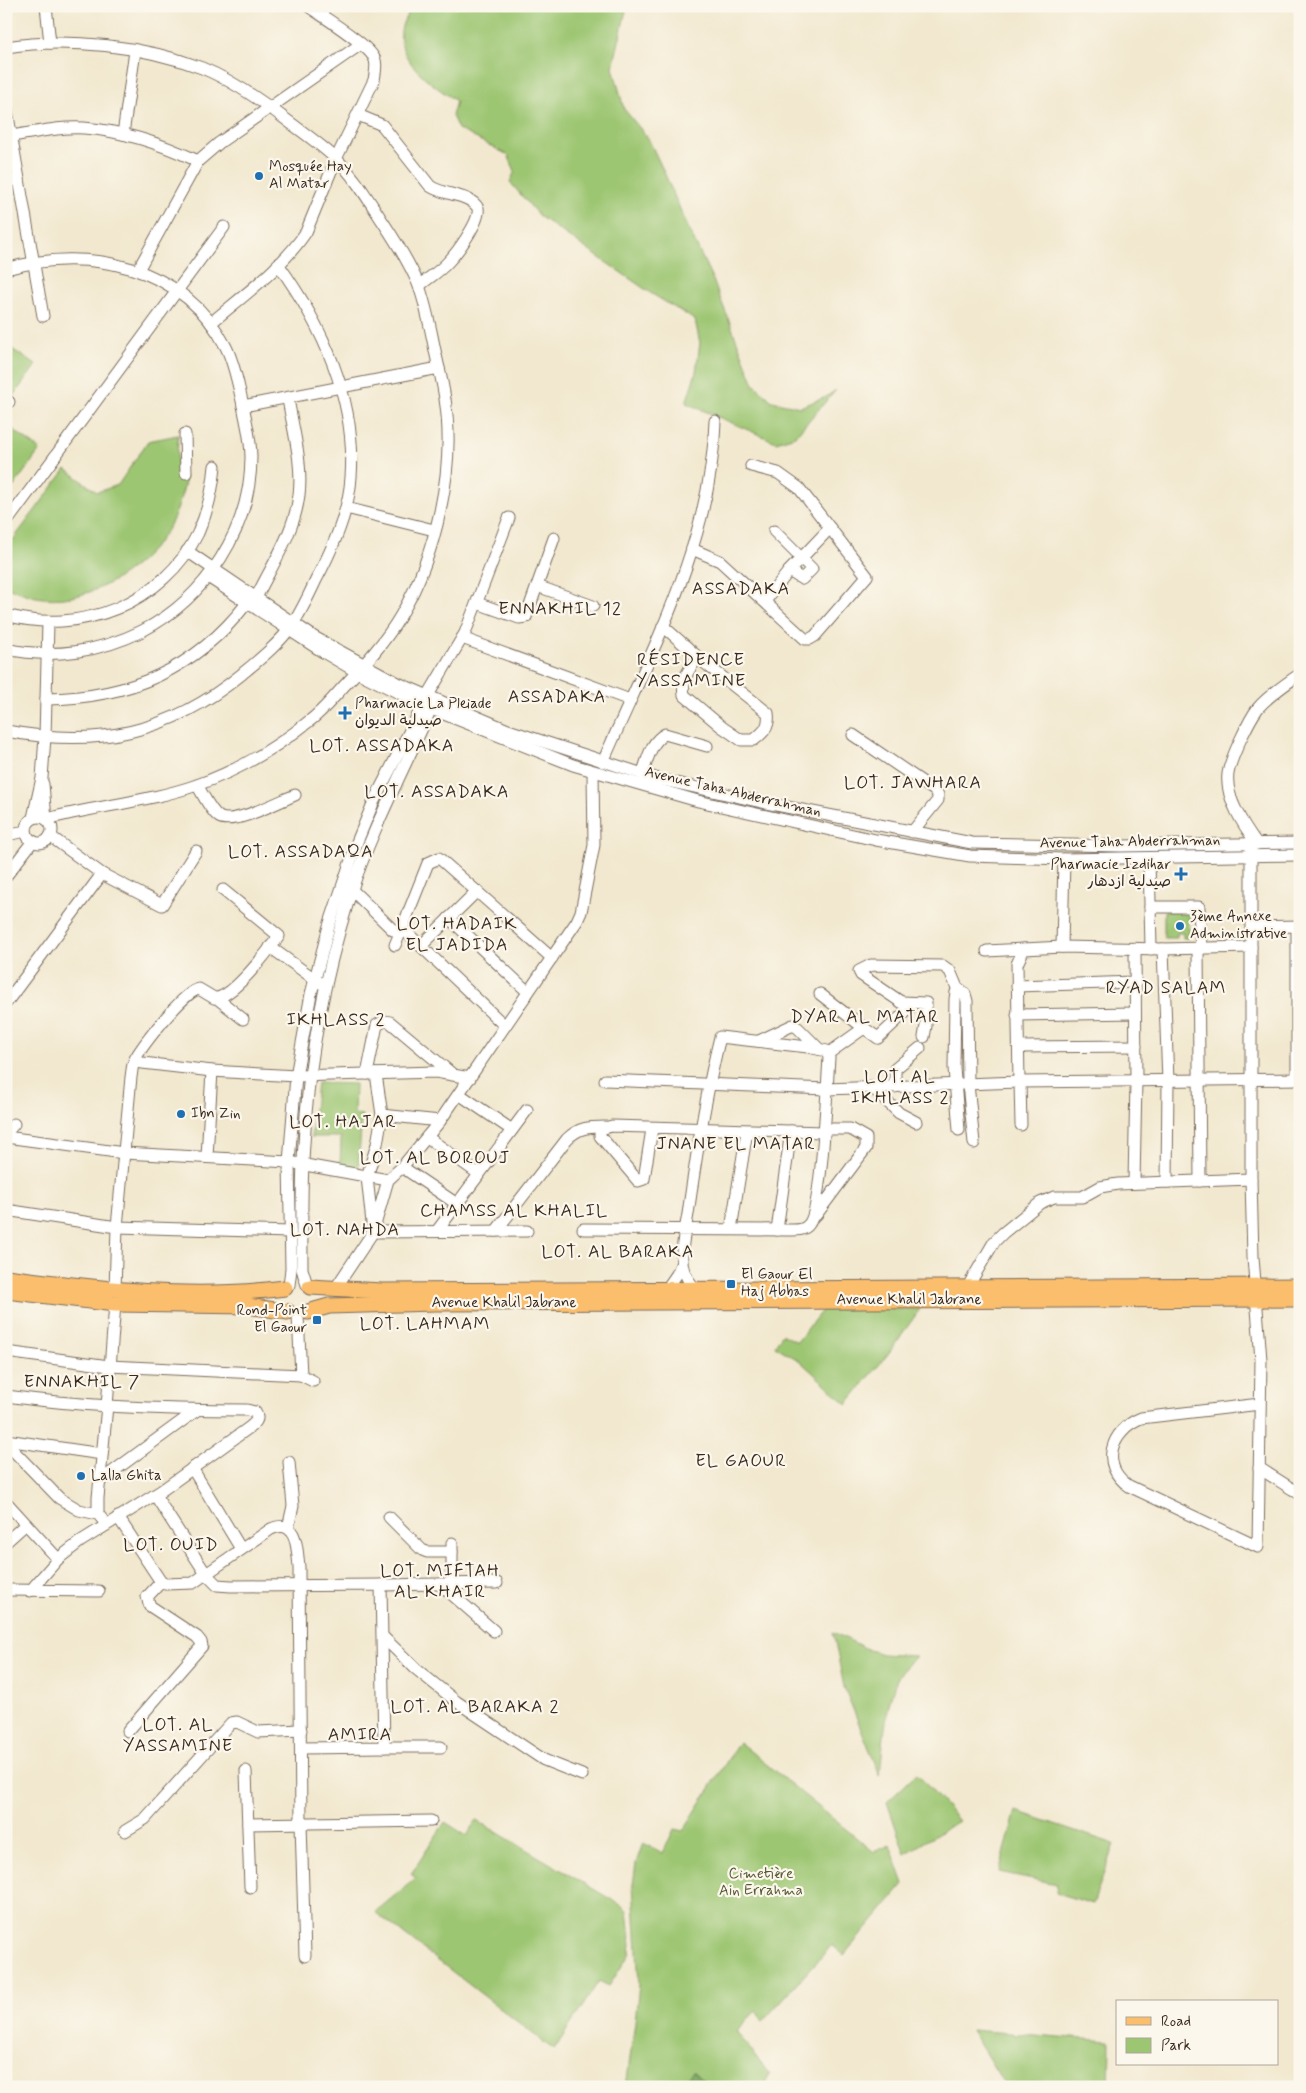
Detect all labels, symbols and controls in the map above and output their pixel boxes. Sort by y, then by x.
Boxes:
place label: Mosquée Hay Al Matar [269,157,352,194]
marker: Mosquée Hay Al Matar [253,170,265,182]
district label: ASSADAKA [692,577,790,601]
district label: ENNAKHIL 12 [498,597,622,621]
district label: RÉSIDENCE YASSAMINE [636,648,746,693]
district label: ASSADAKA [508,685,606,709]
place label: Pharmacie La Pleiade صيدلية الديوان [355,694,492,731]
marker: Pharmacie La Pleiade صيدلية الديوان [339,707,351,719]
district label: LOT. ASSADAKA [309,734,455,758]
street label: Avenue Taha Abderrahman [643,762,823,822]
district label: LOT. JAWHARA [844,771,982,795]
district label: LOT. ASSADAKA [364,780,510,804]
street label: Avenue Taha Abderrahman [1039,830,1221,854]
district label: LOT. ASSADAQA [228,840,374,864]
place label: Pharmacie Izdihar صيدلية ازدهار [1050,855,1171,892]
marker: Pharmacie Izdihar صيدلية ازدهار [1175,868,1187,880]
place label: 3ème Annexe Administrative [1190,907,1287,944]
district label: LOT. HADAIK EL JADIDA [396,912,518,957]
marker: 3ème Annexe Administrative [1174,920,1186,932]
district label: RYAD SALAM [1106,976,1226,1000]
district label: DYAR AL MATAR [791,1005,939,1029]
district label: IKHLASS 2 [287,1008,385,1032]
district label: LOT. AL IKHLASS 2 [851,1065,949,1110]
place label: Ibn Zin [191,1104,241,1124]
marker: Ibn Zin [175,1108,187,1120]
district label: LOT. HAJAR [289,1110,397,1134]
district label: JNANE EL MATAR [656,1132,816,1156]
district label: LOT. AL BOROUJ [360,1146,510,1170]
district label: CHAMSS AL KHALIL [420,1199,608,1223]
district label: LOT. NAHDA [290,1218,400,1242]
district label: LOT. AL BARAKA [541,1240,695,1264]
place label: El Gaour El Haj Abbas [741,1265,813,1302]
marker: El Gaour El Haj Abbas [725,1278,737,1290]
street label: Avenue Khalil Jabrane [836,1290,982,1310]
street label: Avenue Khalil Jabrane [431,1293,577,1313]
place label: Rond-Point El Gaour [236,1301,307,1338]
district label: LOT. LAHMAM [360,1312,490,1336]
marker: Rond-Point El Gaour [311,1314,323,1326]
district label: ENNAKHIL 7 [24,1370,140,1394]
district label: EL GAOUR [695,1449,787,1473]
place label: Lalla Ghita [91,1466,162,1486]
marker: Lalla Ghita [75,1470,87,1482]
district label: LOT. OUID [123,1533,219,1557]
district label: LOT. MIFTAH AL KHAIR [380,1559,500,1604]
district label: LOT. AL BARAKA 2 [391,1695,559,1719]
district label: LOT. AL YASSAMINE [123,1713,233,1758]
district label: AMIRA [328,1723,392,1747]
park label: Cimetière Ain Errahma [719,1864,803,1901]
legend [1116,2000,1278,2066]
text: Road [1161,2012,1191,2032]
text: Park [1161,2036,1191,2056]

